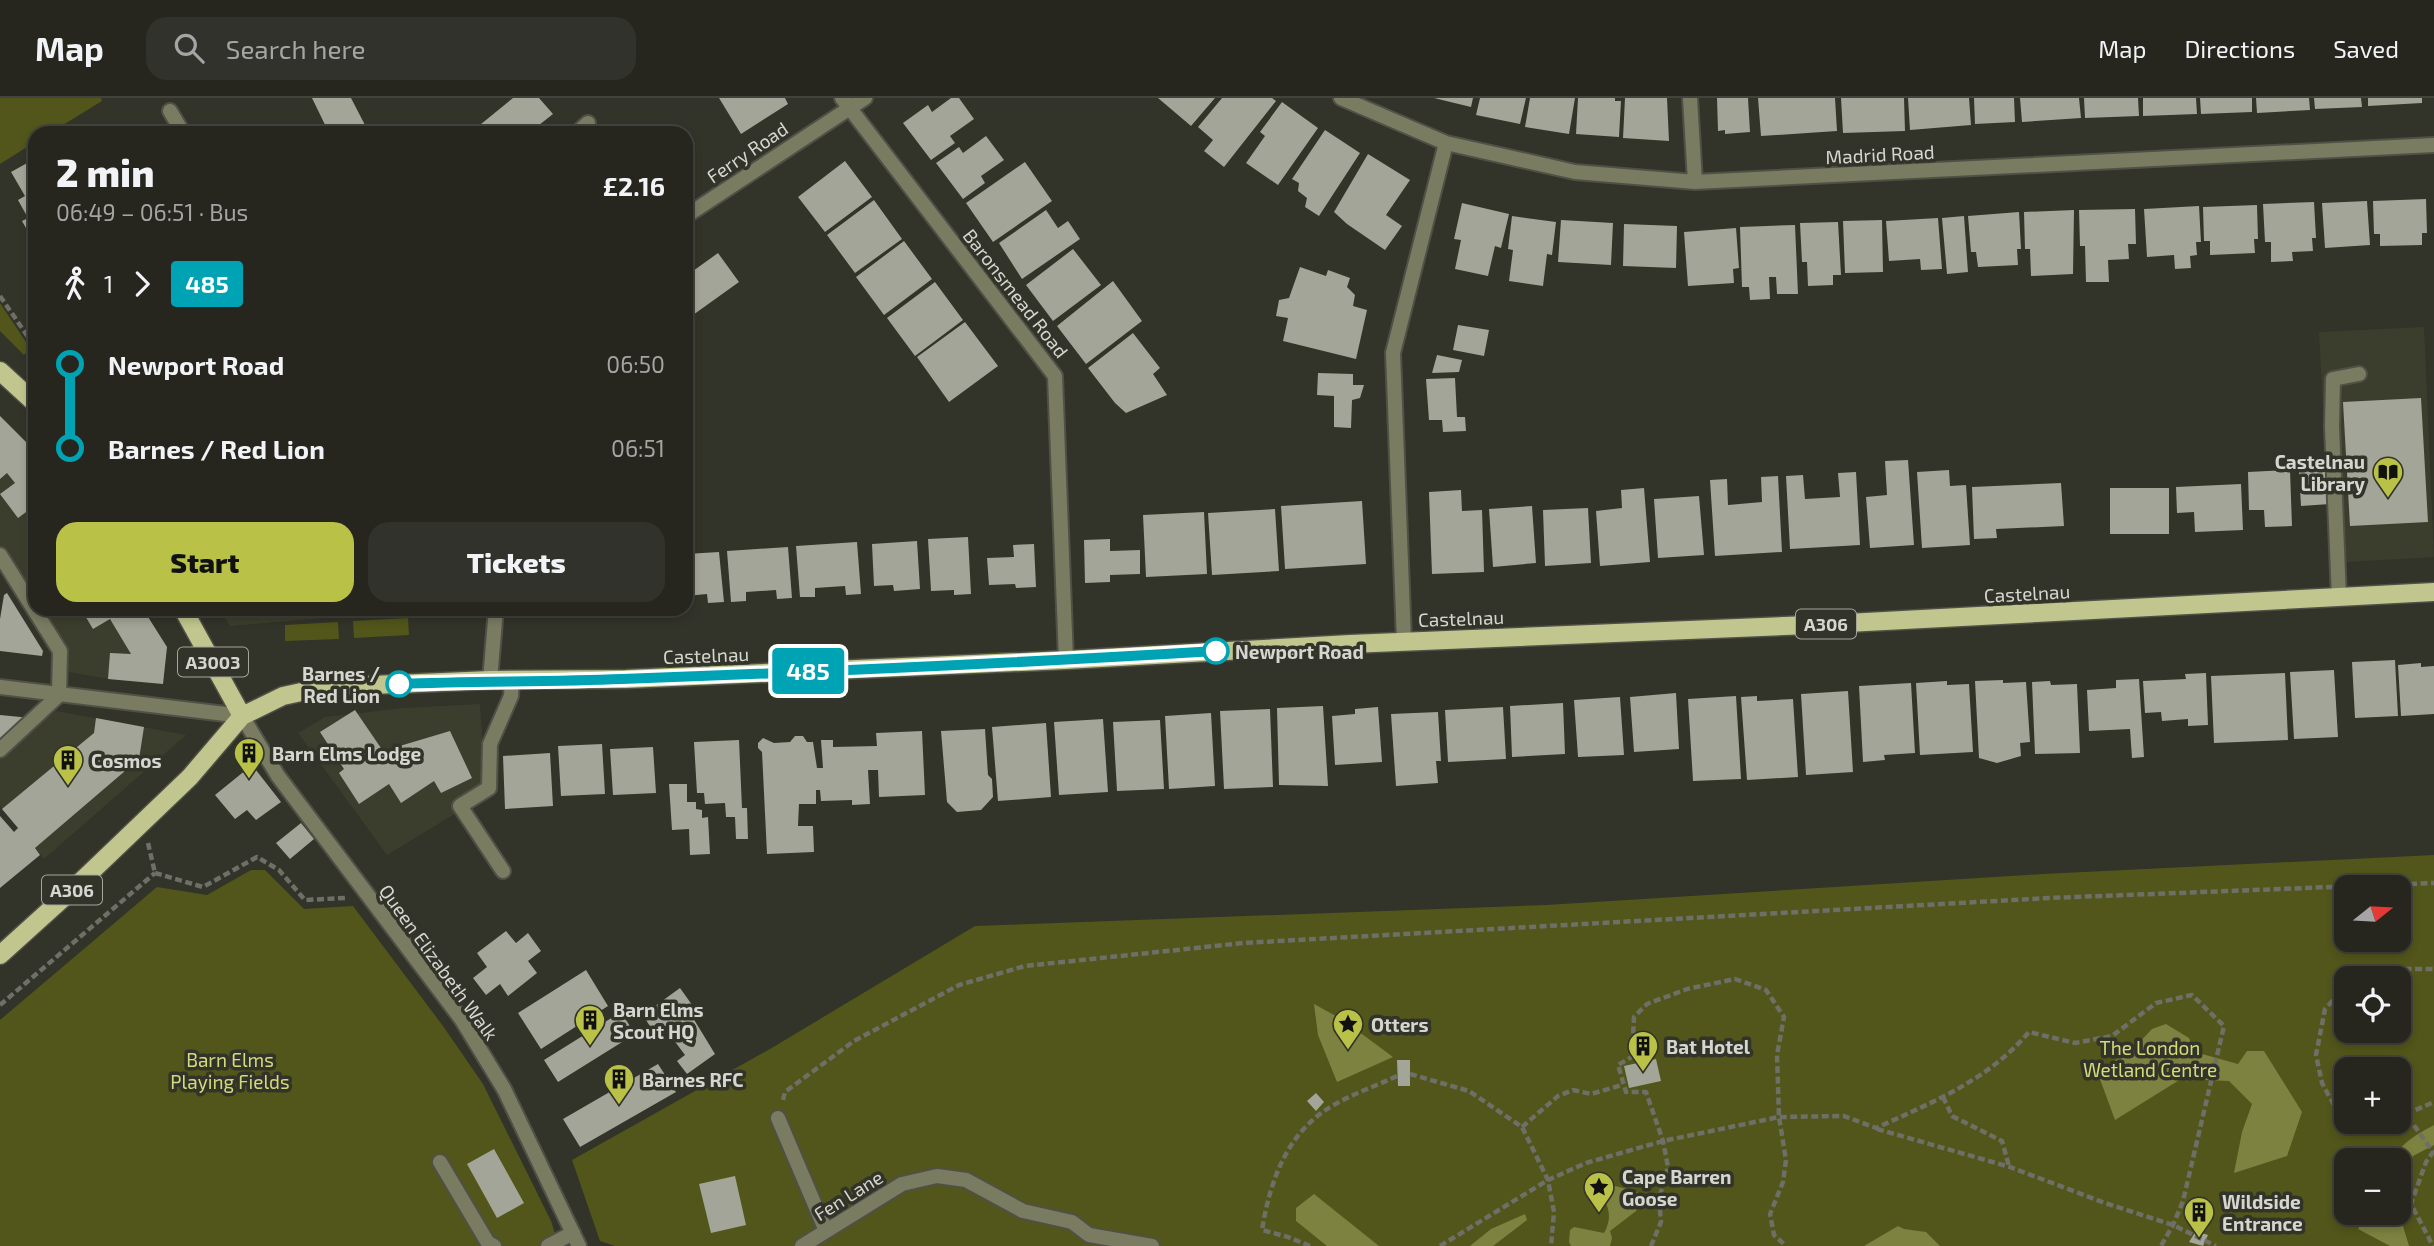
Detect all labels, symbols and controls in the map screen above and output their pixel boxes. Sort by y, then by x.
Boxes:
search box [146,17,636,80]
text: Map [35,28,104,68]
icon: search [170,29,208,67]
text: Search here [226,33,365,64]
text: Map [2098,34,2146,63]
text: Directions [2184,34,2295,63]
text: Saved [2333,34,2399,63]
street label: Ferry Road [702,116,792,188]
street label: Madrid Road [1825,140,1935,168]
text: 2 min [56,149,154,195]
text: £2.16 [603,170,665,201]
text: 06:49 – 06:51 · Bus [56,198,248,226]
street label: Baronsmead Road [959,224,1073,362]
icon: walk [56,265,94,303]
icon: forward [123,265,161,303]
text: 485 [185,269,229,298]
text: 1 [104,270,113,298]
text: Newport Road [108,349,284,380]
text: 06:50 [606,350,665,378]
text: Barnes / Red Lion [108,433,325,464]
text: 06:51 [611,434,665,462]
place label: Castelnau Library [2275,450,2365,496]
library icon: Castelnau Library [2371,455,2405,499]
button: Start [56,522,354,602]
button: Tickets [368,522,665,602]
street label: Castelnau [1983,579,2071,607]
street label: Castelnau [1417,605,1505,631]
road number: A306 [1796,610,1856,638]
marker: Newport Road [1203,638,1229,664]
place label: Newport Road [1235,640,1364,663]
street label: Castelnau [662,642,750,668]
road number: A3003 [178,648,248,676]
line badge: 485 [768,648,848,694]
text: 485 [786,656,830,685]
place label: Barnes / Red Lion [302,662,380,707]
marker: Barnes / Red Lion [386,671,412,697]
building icon: Barn Elms Lodge [232,736,266,780]
place label: Barn Elms Lodge [272,742,421,765]
building icon: Cosmos [51,743,85,787]
place label: Cosmos [91,749,162,772]
north arrow [2334,875,2412,952]
map controls [2334,875,2411,1225]
road number: A306 [42,876,102,904]
street label: Queen Elizabeth Walk [375,880,504,1045]
button: locate [2334,966,2411,1043]
place label: Barn Elms Scout HQ [613,998,704,1044]
building icon: Barn Elms Scout HQ [573,1003,607,1047]
place icon: Otters [1331,1007,1365,1051]
place label: Otters [1371,1013,1429,1036]
building icon: Bat Hotel [1626,1029,1660,1073]
place label: Bat Hotel [1666,1035,1751,1058]
park label: The London Wetland Centre [2083,1036,2217,1081]
park label: Barn Elms Playing Fields [170,1048,290,1093]
button: + [2334,1057,2411,1134]
building icon: Barnes RFC [602,1062,636,1106]
place label: Barnes RFC [642,1068,743,1091]
button: − [2334,1148,2411,1225]
street label: Fen Lane [809,1165,887,1225]
place label: Cape Barren Goose [1622,1165,1731,1210]
place icon: Cape Barren Goose [1582,1170,1616,1214]
place label: Wildside Entrance [2222,1190,2303,1235]
building icon: Wildside Entrance [2182,1195,2216,1239]

